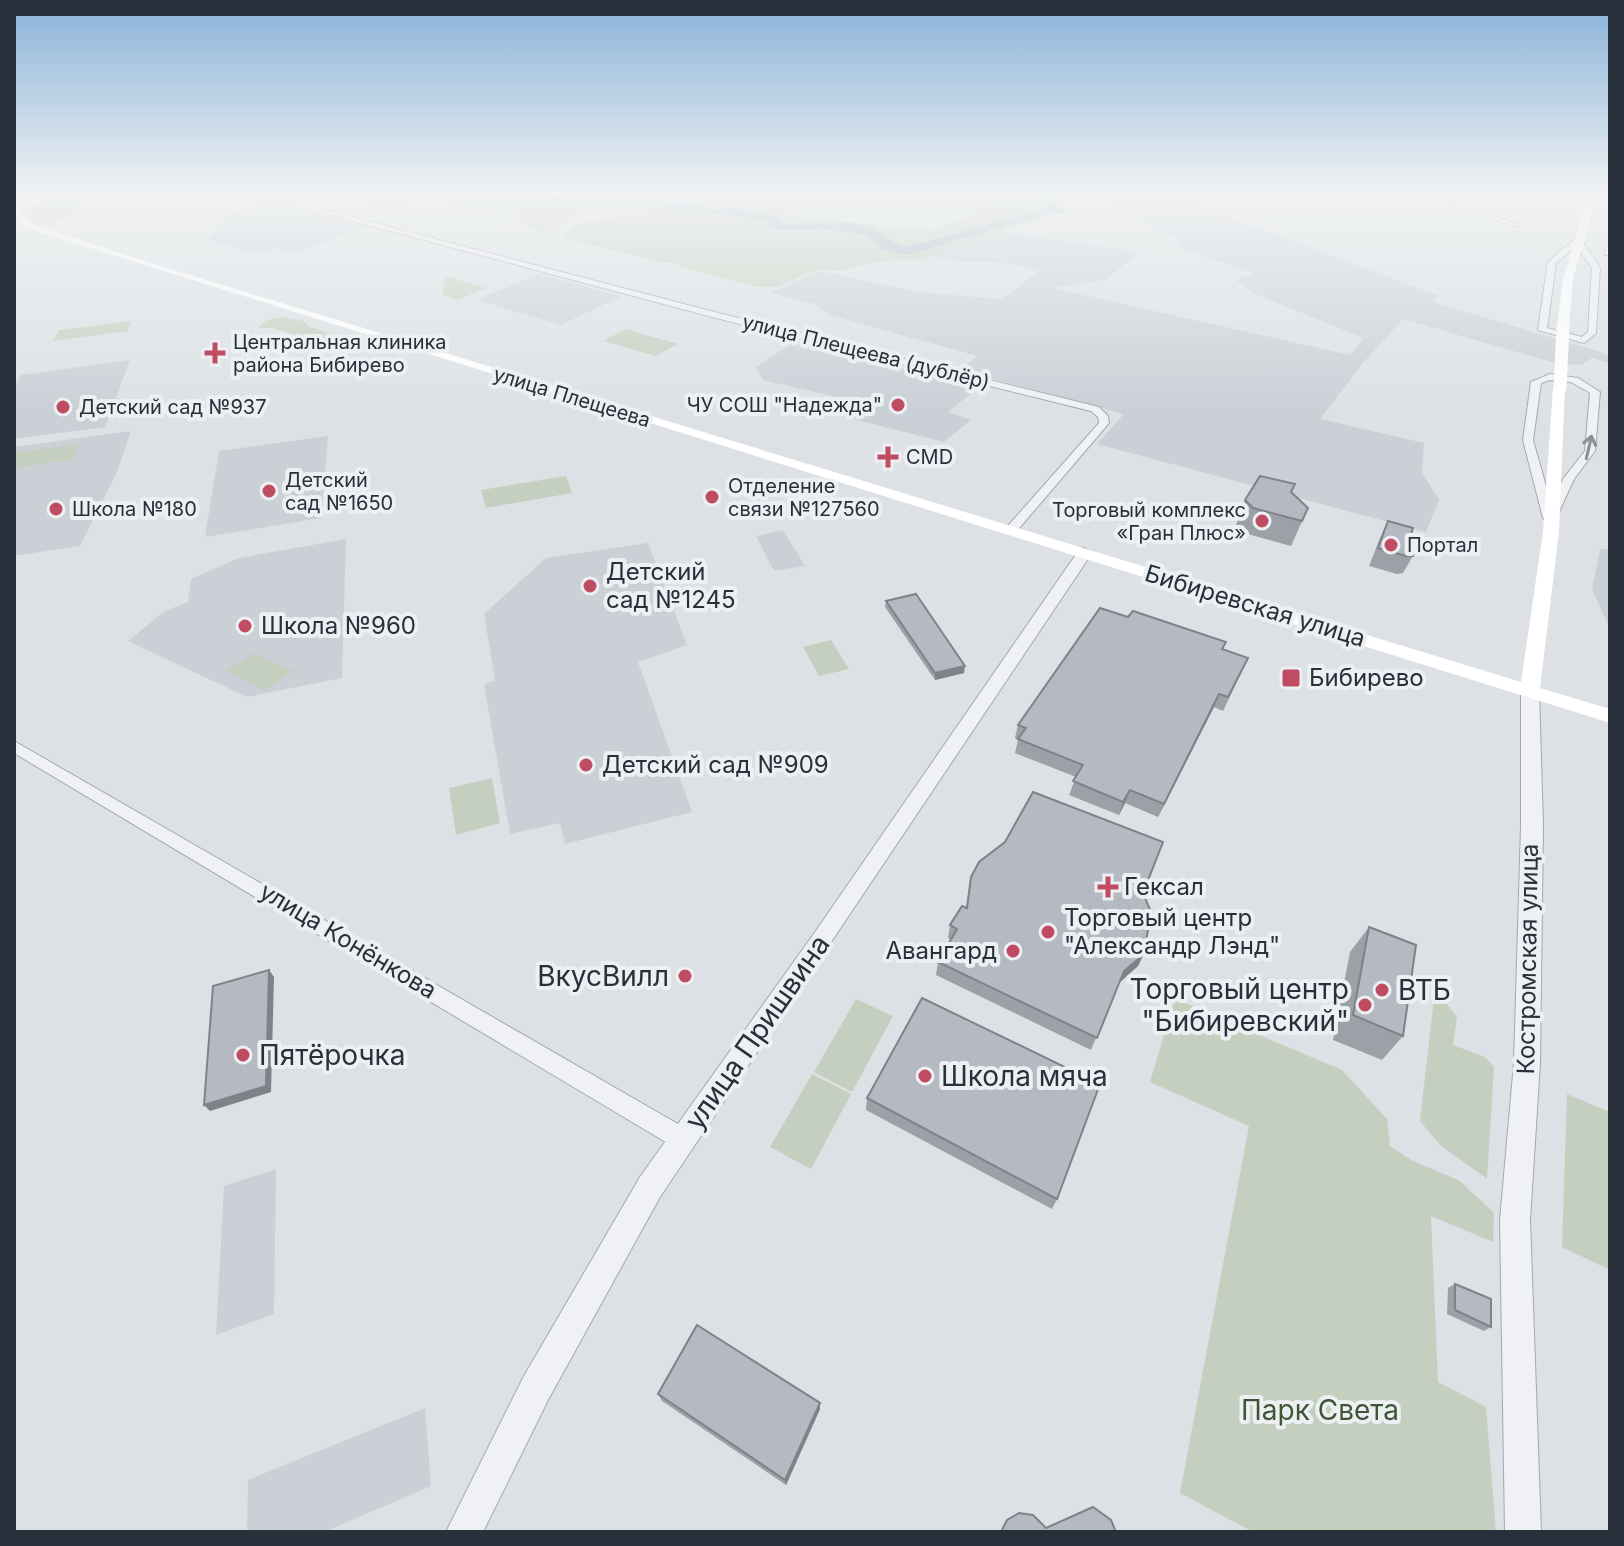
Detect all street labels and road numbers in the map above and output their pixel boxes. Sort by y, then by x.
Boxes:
street label: улица Плещеева (дублёр) [740,310,992,394]
street label: улица Плещеева [491,362,653,432]
street label: Бибиревская улица [1142,558,1369,653]
street label: Костромская улица [1511,843,1544,1075]
street label: улица Конёнкова [255,876,442,1005]
street label: улица Пришвина [677,928,837,1136]

